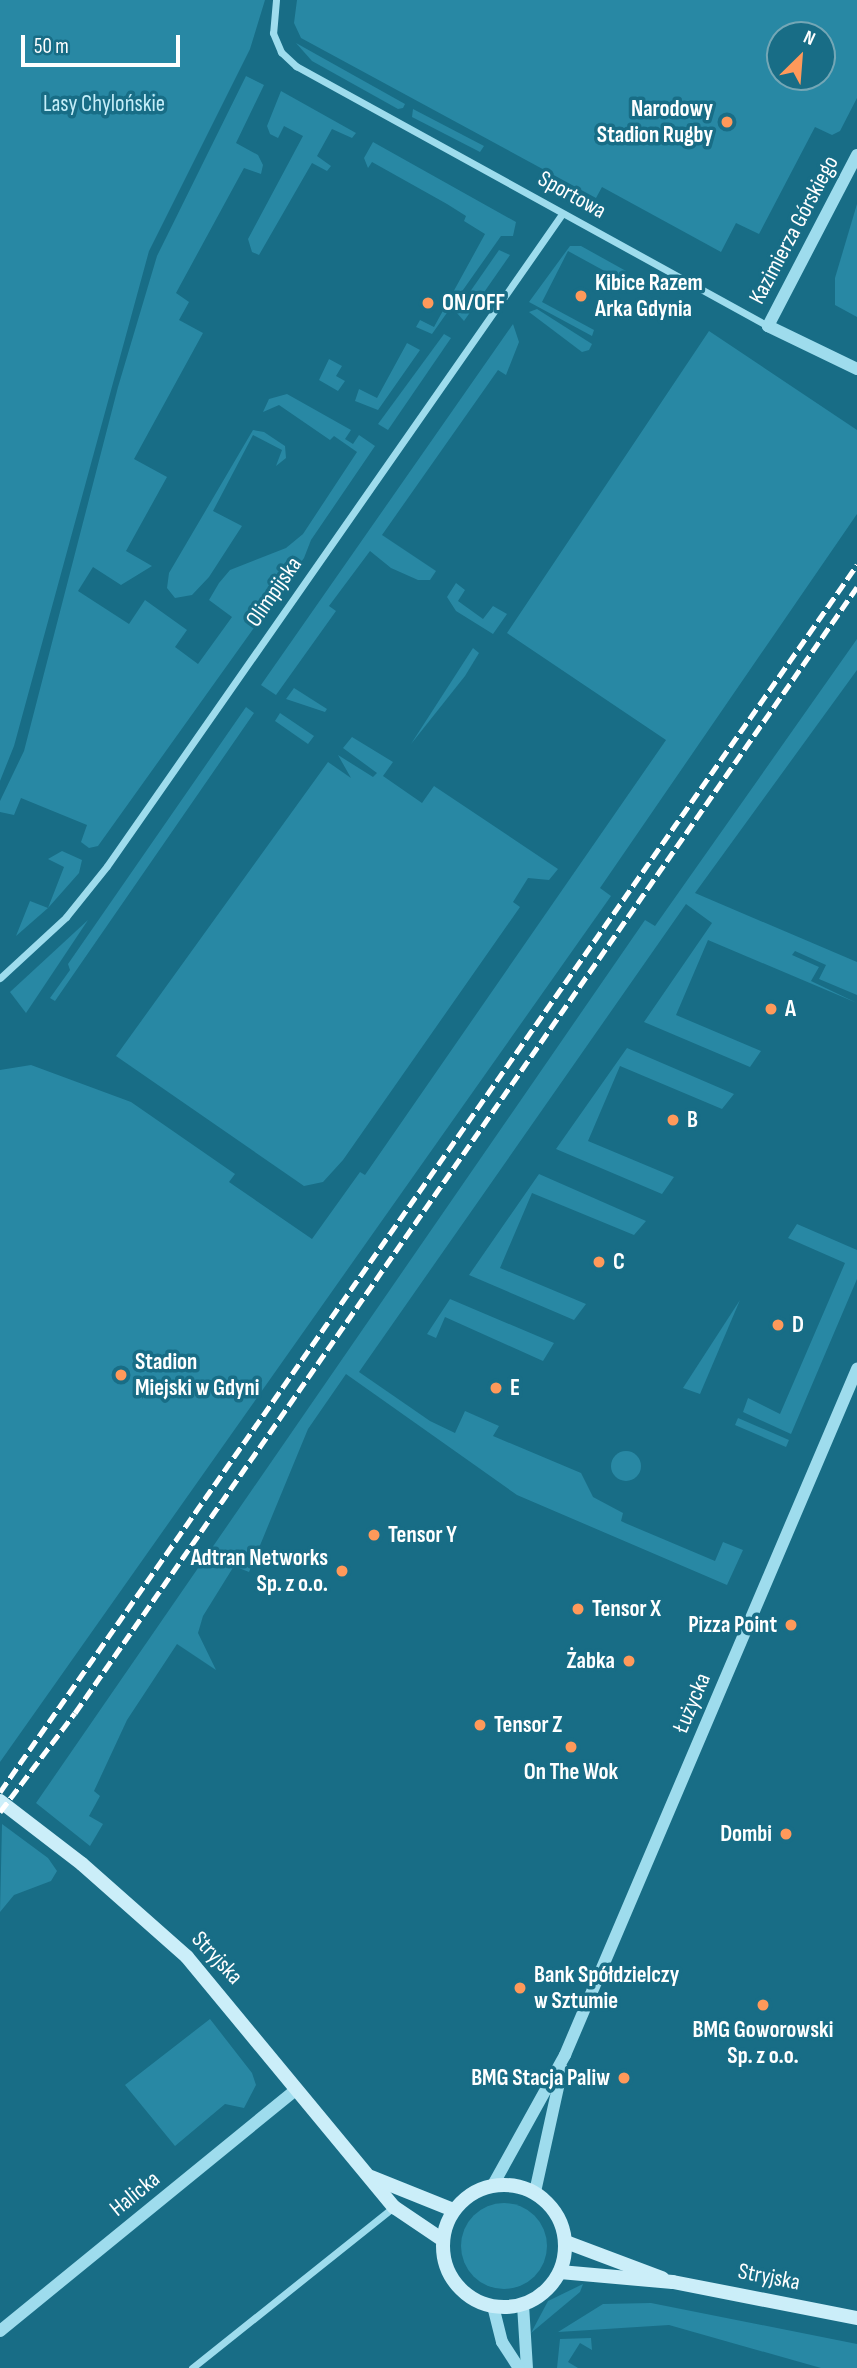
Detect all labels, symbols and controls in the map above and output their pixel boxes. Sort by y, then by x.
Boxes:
scale bar [24,21,184,65]
north arrow [766,21,836,91]
text: N [800,26,819,51]
text: 50 m [34,34,69,59]
park label: Lasy Chylońskie [43,90,165,118]
place label: Narodowy Stadion Rugby [597,95,713,149]
marker: Narodowy Stadion Rugby [719,114,735,130]
street label: Kazimierza Górskiego [743,151,845,309]
street label: Sportowa [533,165,611,225]
place label: Kibice Razem Arka Gdynia [595,269,703,323]
marker: Kibice Razem Arka Gdynia [573,288,589,304]
place label: ON/OFF [442,289,505,317]
marker: ON/OFF [420,295,436,311]
street label: Olimpijska [240,552,308,632]
place label: A [785,995,796,1023]
marker: A [763,1001,779,1017]
place label: B [687,1106,698,1134]
marker: B [665,1112,681,1128]
place label: C [613,1248,625,1276]
marker: C [591,1254,607,1270]
place label: D [792,1311,804,1339]
marker: D [770,1317,786,1333]
place label: Stadion Miejski w Gdyni [135,1348,259,1402]
marker: Stadion Miejski w Gdyni [113,1367,129,1383]
place label: E [510,1374,520,1402]
marker: E [488,1380,504,1396]
place label: Tensor Y [388,1521,457,1549]
marker: Tensor Y [366,1527,382,1543]
place label: Adtran Networks Sp. z o.o. [191,1544,328,1598]
marker: Adtran Networks Sp. z o.o. [334,1563,350,1579]
place label: Tensor X [592,1595,661,1623]
marker: Tensor X [570,1601,586,1617]
place label: Pizza Point [688,1611,777,1639]
marker: Pizza Point [783,1617,799,1633]
place label: Żabka [567,1647,615,1675]
marker: Żabka [621,1653,637,1669]
street label: Łużycka [667,1669,717,1737]
place label: Tensor Z [494,1711,562,1739]
marker: Tensor Z [472,1717,488,1733]
marker: On The Wok [563,1739,579,1755]
place label: On The Wok [524,1758,618,1786]
place label: Dombi [720,1820,772,1848]
marker: Dombi [778,1826,794,1842]
street label: Stryjska [186,1926,248,1990]
place label: Bank Spółdzielczy w Sztumie [534,1961,679,2015]
marker: Bank Spółdzielczy w Sztumie [512,1980,528,1996]
marker: BMG Goworowski Sp. z o.o. [755,1997,771,2013]
place label: BMG Goworowski Sp. z o.o. [693,2016,833,2070]
place label: BMG Stacja Paliw [471,2064,610,2092]
marker: BMG Stacja Paliw [616,2070,632,2086]
street label: Halicka [104,2166,166,2222]
street label: Stryjska [736,2257,802,2297]

